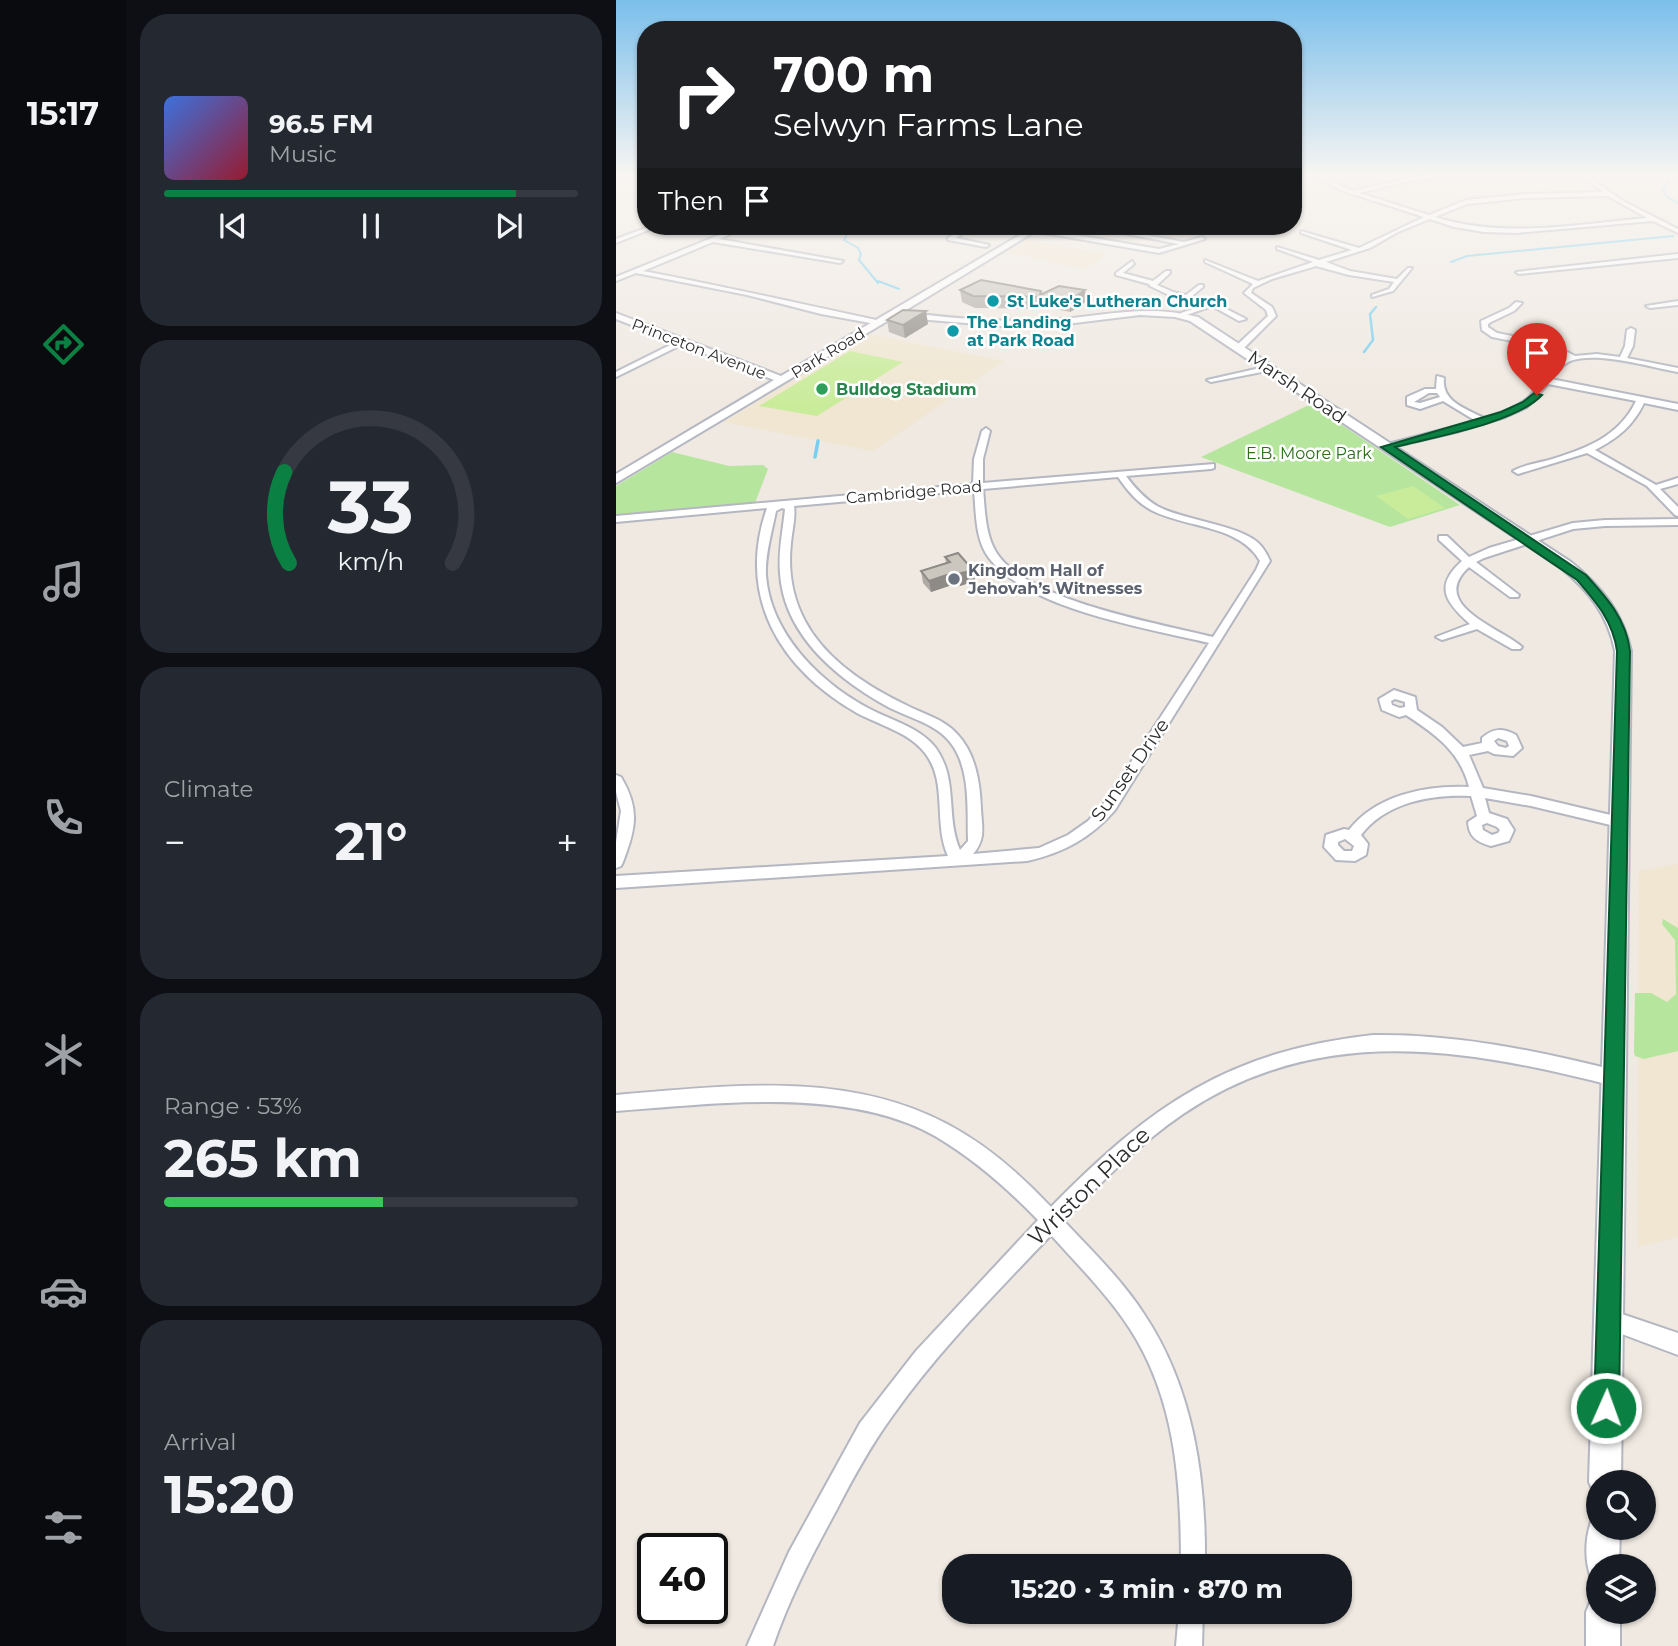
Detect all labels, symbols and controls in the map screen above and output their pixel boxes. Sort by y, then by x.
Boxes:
text: 700 m [773,45,934,104]
icon: right [658,49,749,140]
text: 15:17 [27,94,99,133]
text: Selwyn Farms Lane [773,105,1084,144]
text: 96.5 FM [269,108,373,140]
text: Music [269,140,337,168]
icon: arrive [738,182,776,220]
text: Then [658,185,724,217]
icon: previous [214,207,252,245]
icon: pause [352,207,390,245]
icon: next [490,207,528,245]
place label: St Luke's Lutheran Church [1007,292,1227,311]
marker: St Luke's Lutheran Church [985,293,1001,309]
place label: The Landing at Park Road [967,313,1075,350]
street label: Princeton Avenue [629,315,769,383]
icon: directions [39,320,88,369]
marker: The Landing at Park Road [945,323,961,339]
pin [1507,323,1567,395]
street label: Park Road [788,324,868,382]
icon: arrive [1518,334,1556,372]
street label: Marsh Road [1243,346,1351,428]
place label: Bulldog Stadium [836,380,977,399]
marker: Bulldog Stadium [814,381,830,397]
park label: E.B. Moore Park [1246,444,1372,463]
text: 33 [327,463,414,551]
street label: Cambridge Road [845,477,983,507]
text: km/h [338,545,404,575]
icon: music [39,557,88,606]
place label: Kingdom Hall of Jehovah’s Witnesses [967,561,1143,598]
marker: Kingdom Hall of Jehovah’s Witnesses [946,571,962,587]
street label: Sunset Drive [1086,714,1174,826]
text: Climate [164,775,253,803]
icon: phone [39,793,88,842]
text: 21° [335,810,407,873]
text: − [164,819,186,866]
text: + [556,819,578,866]
icon: climate [39,1030,88,1079]
text: Range · 53% [164,1092,302,1120]
street label: Wriston Place [1022,1121,1156,1251]
text: 265 km [164,1127,362,1190]
icon: car [39,1267,88,1316]
position arrow [1569,1371,1643,1445]
text: Arrival [164,1428,237,1456]
text: 15:20 [164,1463,295,1526]
map controls [1586,1470,1656,1624]
button: search [1586,1470,1656,1540]
icon: filters [39,1503,88,1552]
speed limit sign: 40 [637,1533,728,1624]
button: layers [1586,1554,1656,1624]
text: 15:20 · 3 min · 870 m [1011,1573,1283,1605]

